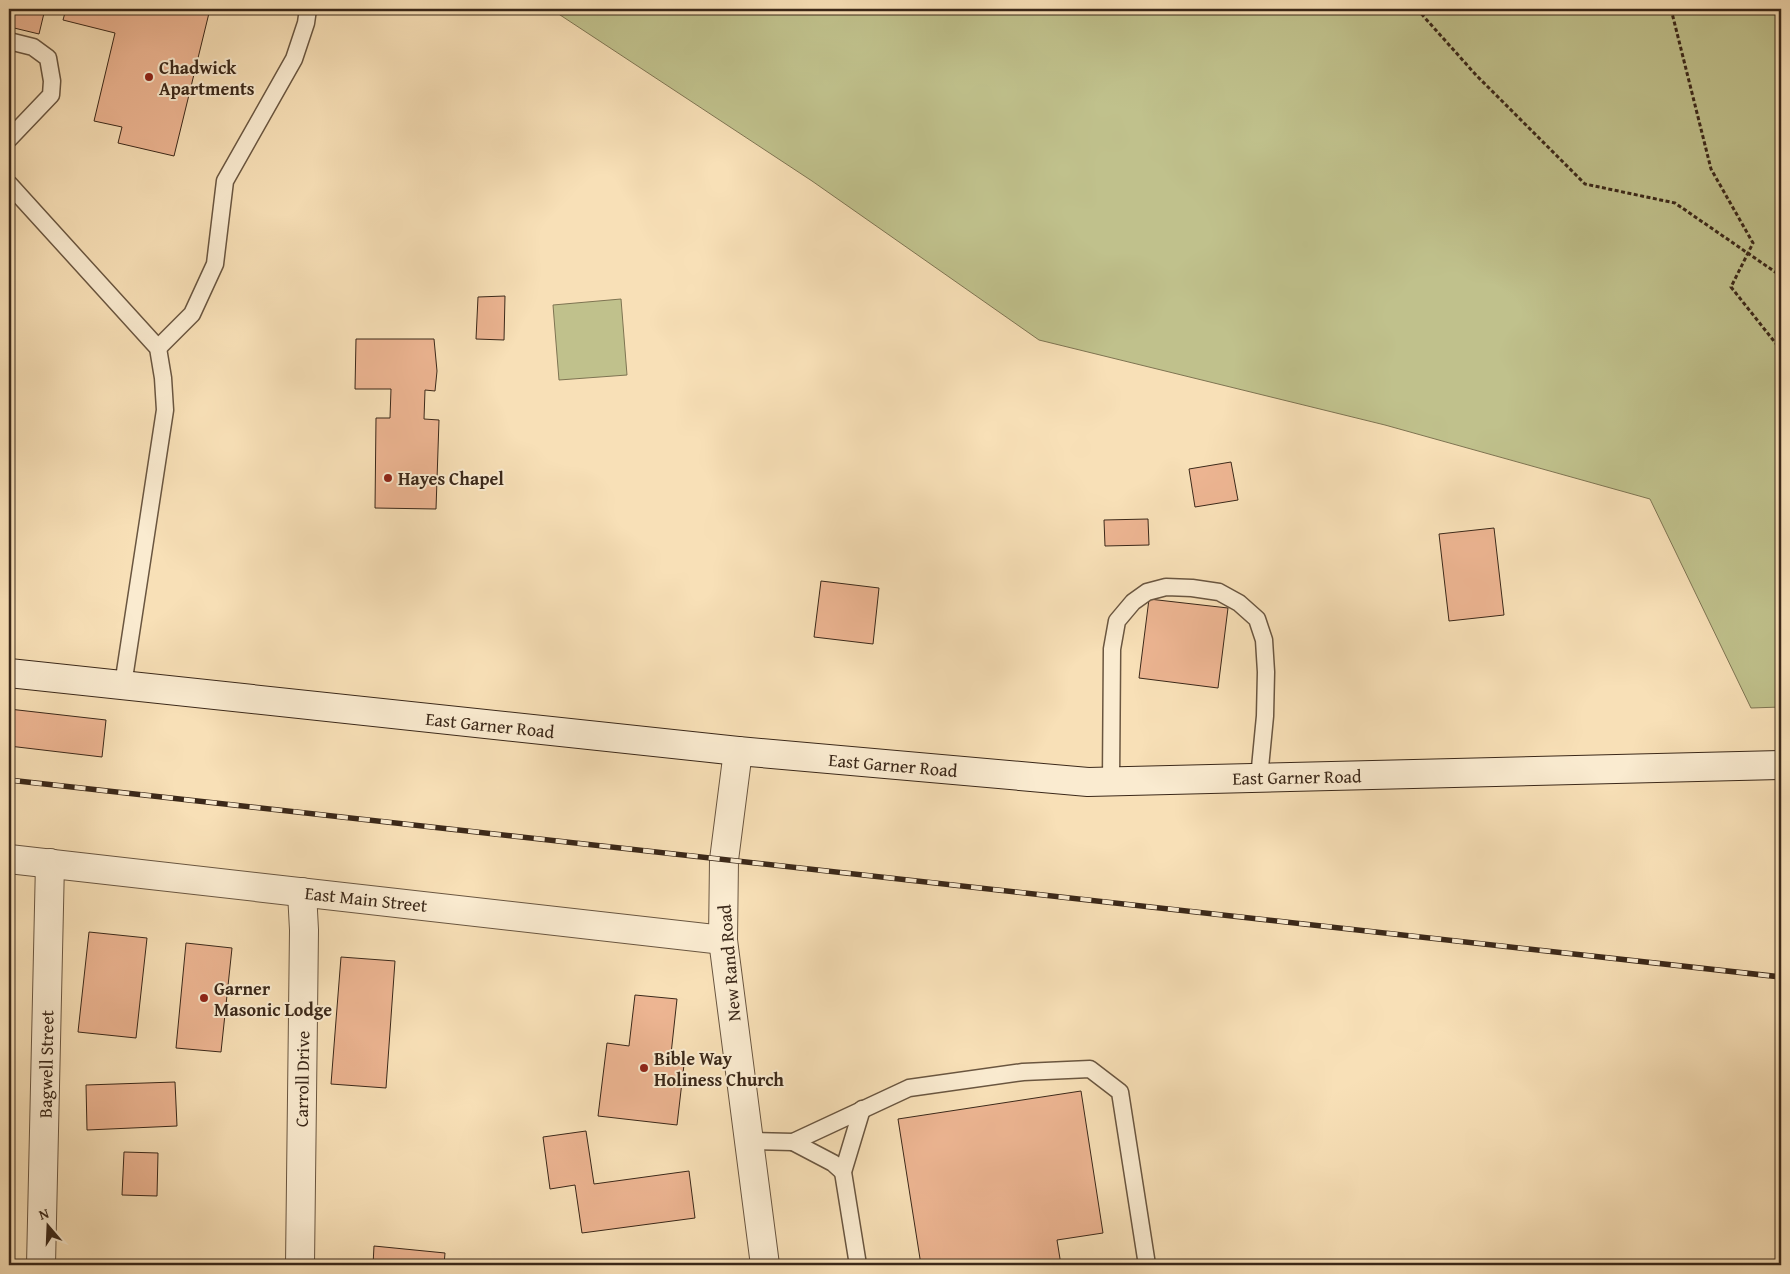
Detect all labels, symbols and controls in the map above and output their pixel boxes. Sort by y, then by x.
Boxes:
place label: Chadwick Apartments [159,54,255,102]
marker: Chadwick Apartments [143,71,155,83]
place label: Hayes Chapel [398,465,504,492]
marker: Hayes Chapel [382,472,394,484]
street label: East Garner Road [424,705,556,745]
street label: East Garner Road [827,746,959,784]
street label: East Garner Road [1232,762,1362,792]
street label: East Main Street [303,879,429,919]
street label: New Rand Road [710,903,748,1023]
place label: Garner Masonic Lodge [214,975,332,1023]
marker: Garner Masonic Lodge [198,992,210,1004]
street label: Bagwell Street [32,1009,60,1118]
street label: Carroll Drive [288,1031,316,1127]
place label: Bible Way Holiness Church [654,1045,784,1093]
marker: Bible Way Holiness Church [638,1062,650,1074]
north arrow [22,1202,72,1252]
text: N [36,1203,52,1225]

